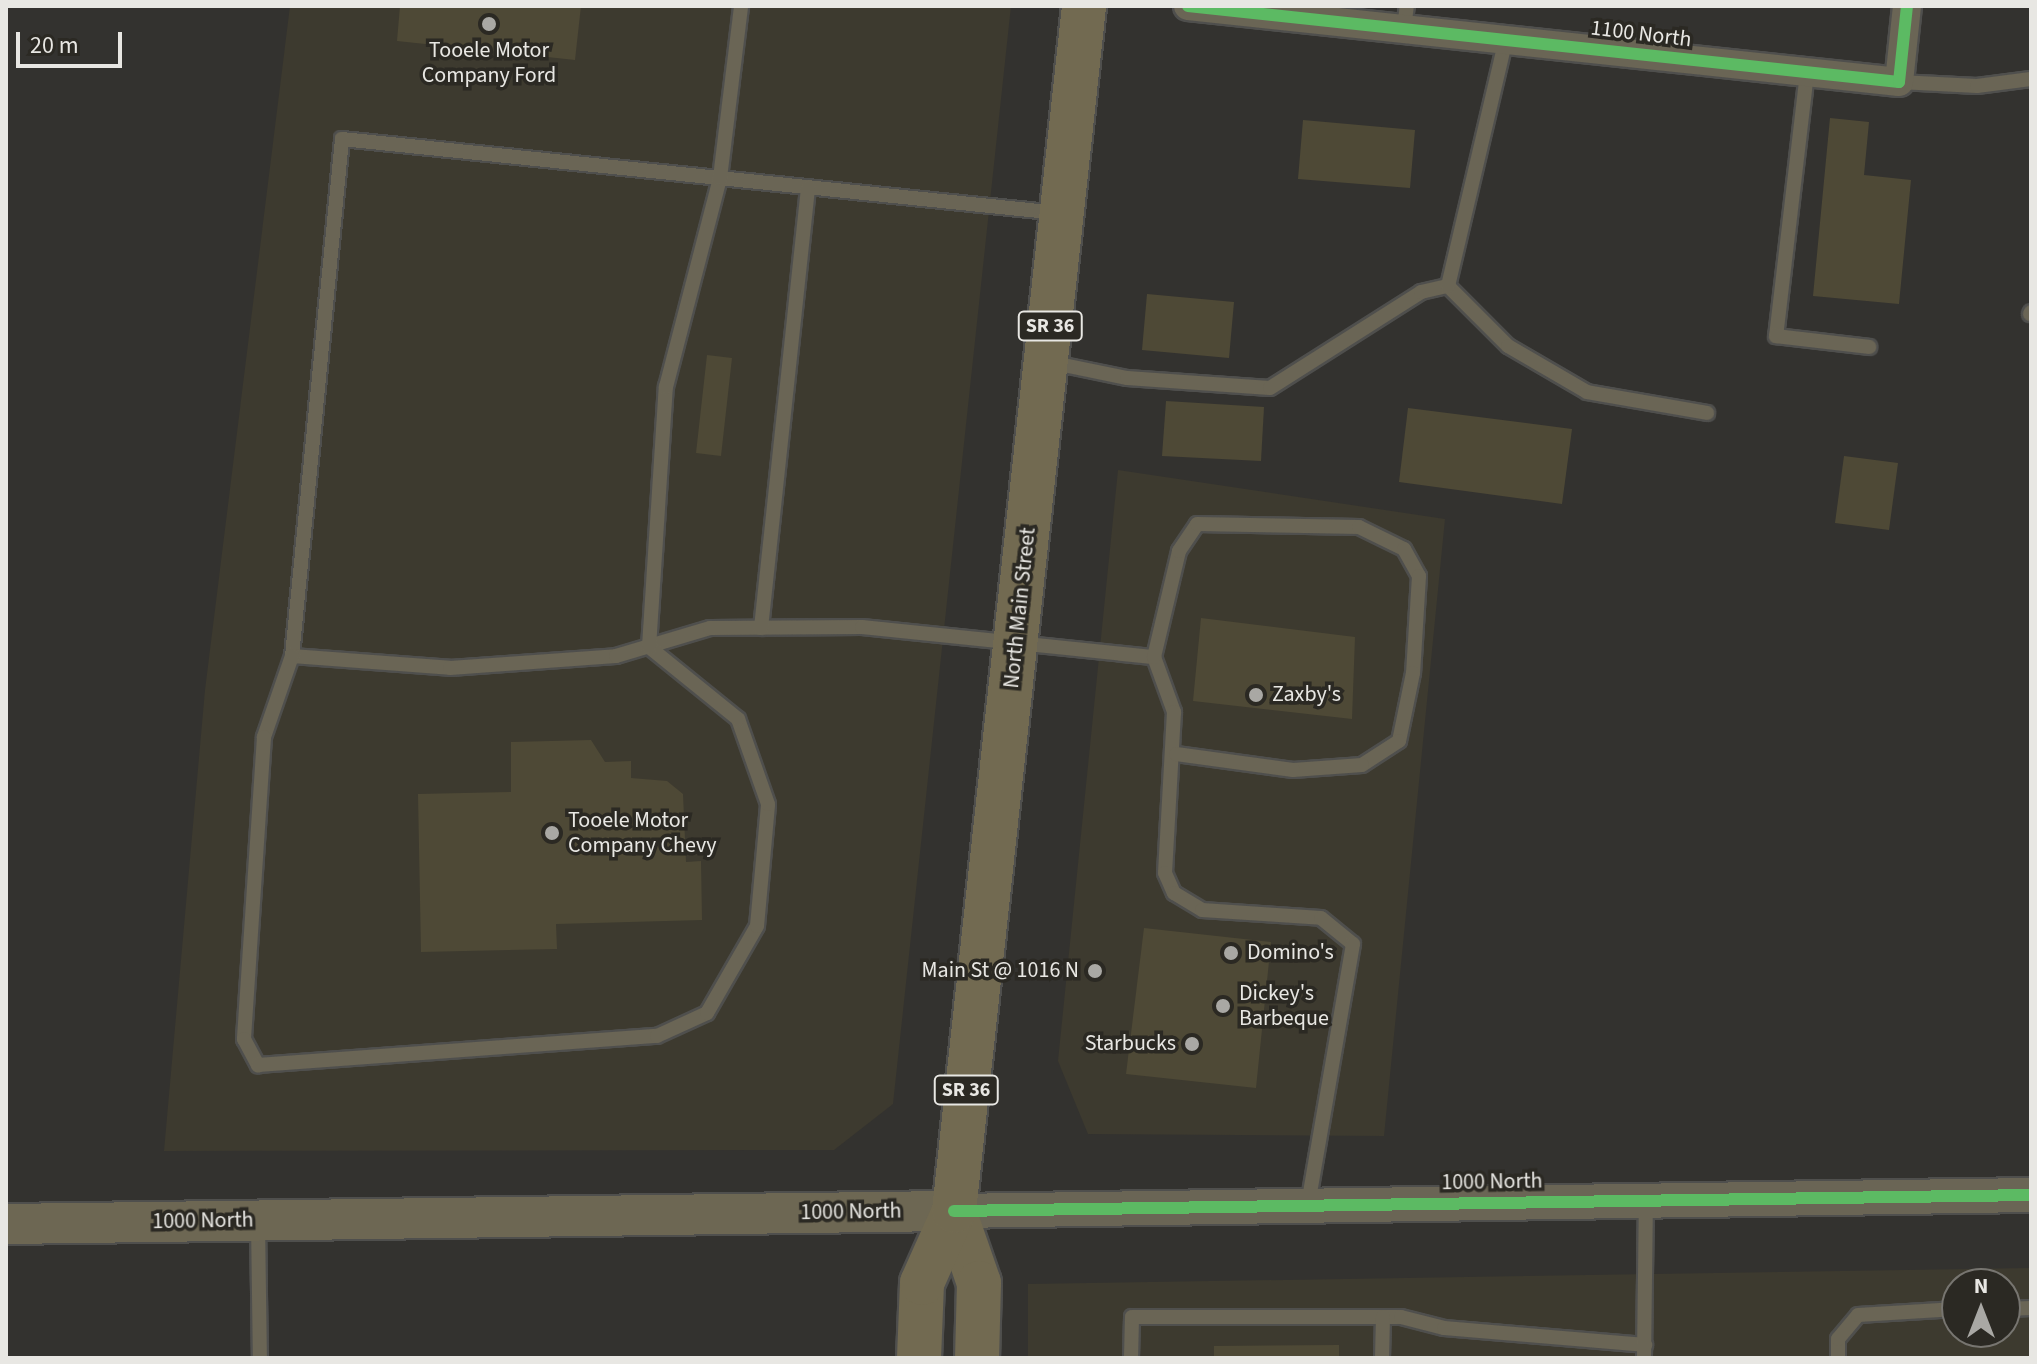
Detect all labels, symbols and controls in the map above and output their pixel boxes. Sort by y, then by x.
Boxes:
marker: Tooele Motor Company Ford [480,15,498,33]
street label: 1100 North [1589,15,1693,53]
scale bar [20,16,126,66]
text: 20 m [30,28,79,63]
place label: Tooele Motor Company Ford [422,37,556,88]
road number: SR 36 [1016,310,1084,342]
street label: North Main Street [998,526,1042,690]
place label: Zaxby's [1272,682,1341,708]
marker: Zaxby's [1247,686,1265,704]
place label: Tooele Motor Company Chevy [568,807,717,858]
marker: Tooele Motor Company Chevy [543,824,561,842]
place label: Domino's [1247,940,1334,966]
marker: Domino's [1222,944,1240,962]
place label: Main St @ 1016 N [922,958,1079,984]
marker: Main St @ 1016 N [1086,962,1104,980]
place label: Dickey's Barbeque [1239,980,1329,1032]
marker: Dickey's Barbeque [1214,997,1232,1015]
place label: Starbucks [1085,1031,1176,1057]
marker: Starbucks [1183,1035,1201,1053]
road number: SR 36 [932,1074,1000,1106]
street label: 1000 North [1441,1168,1543,1196]
street label: 1000 North [800,1198,902,1226]
street label: 1000 North [152,1207,254,1235]
north arrow [1941,1268,2021,1348]
text: N [1974,1270,1988,1302]

